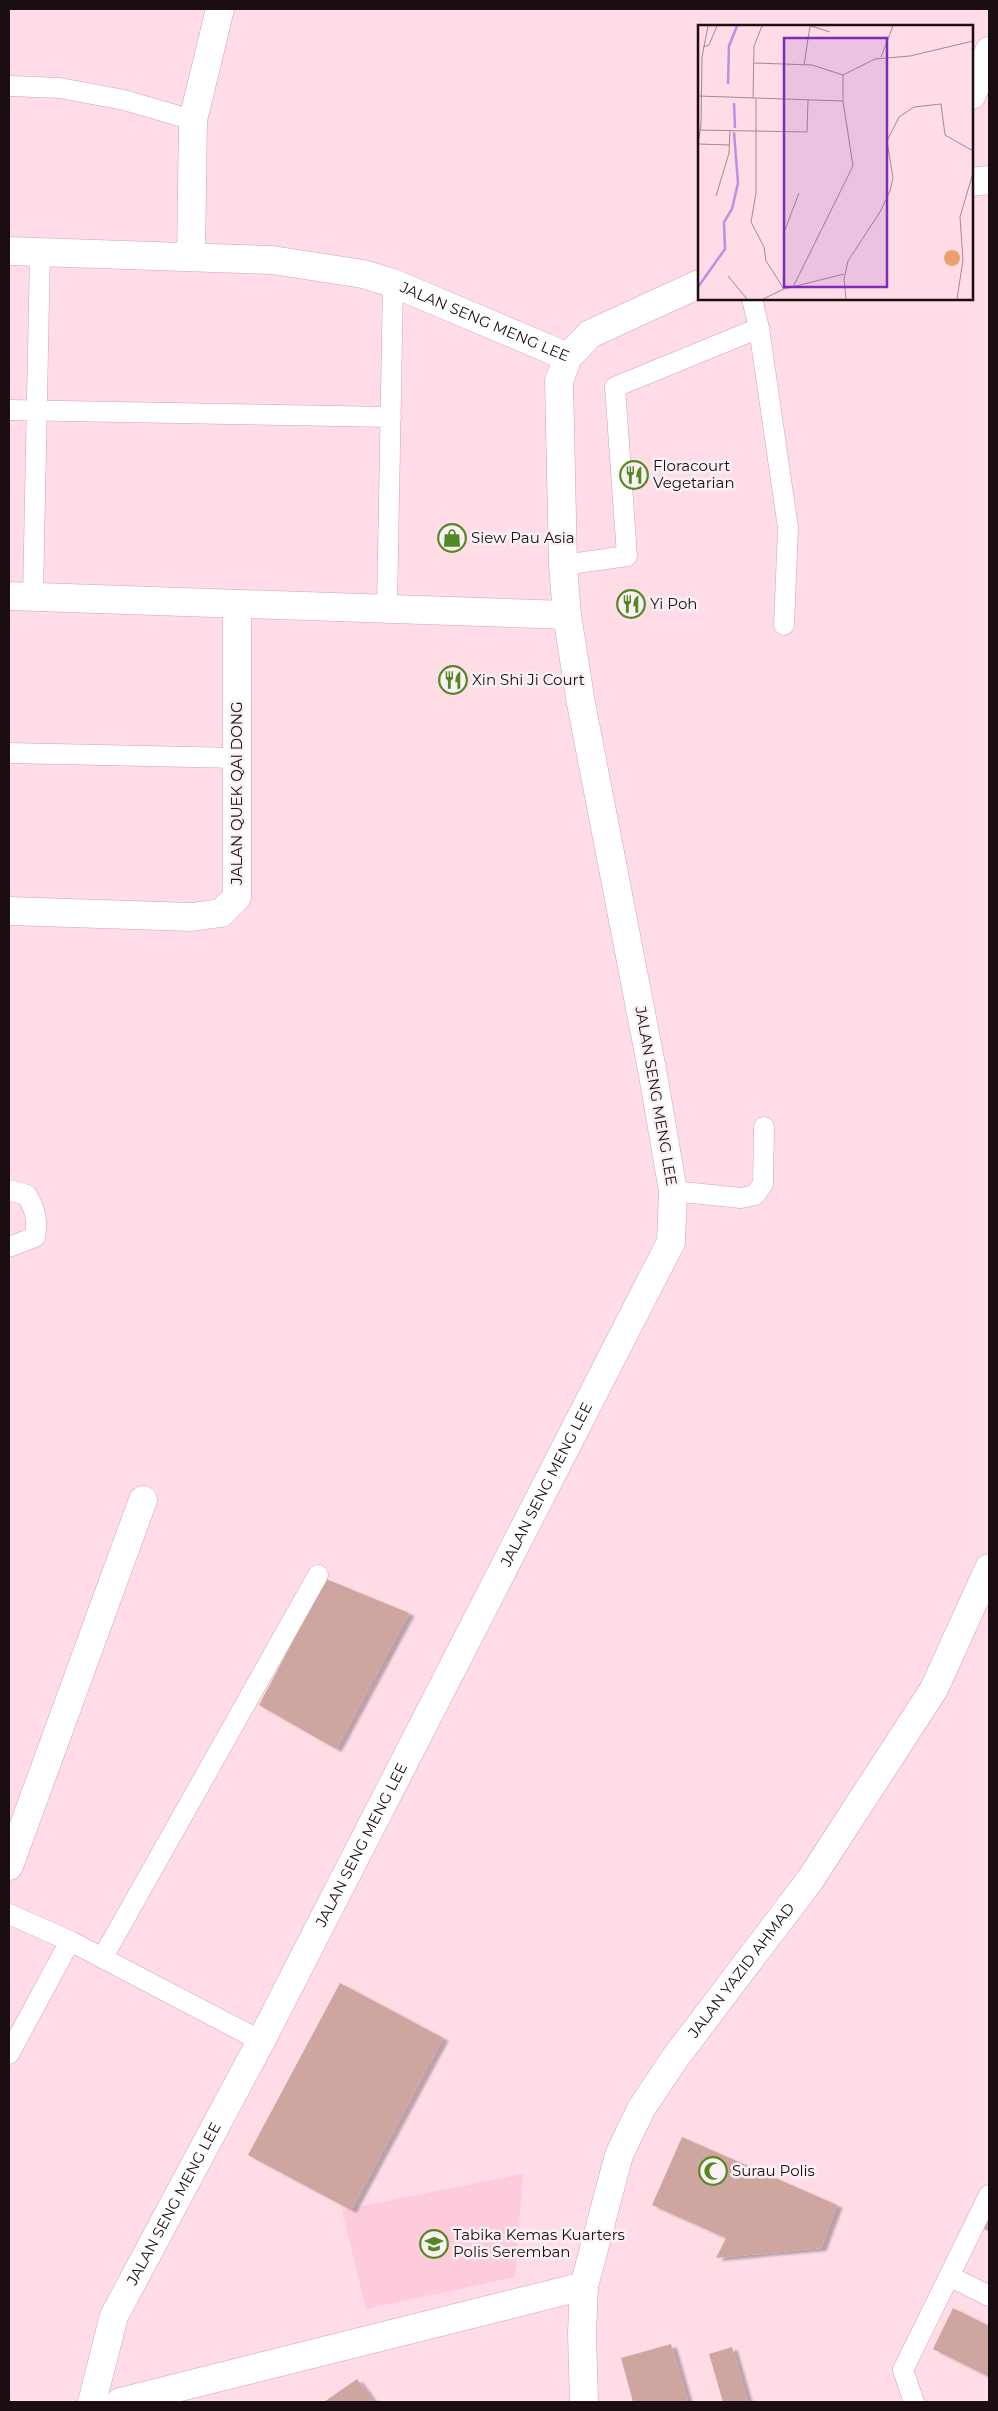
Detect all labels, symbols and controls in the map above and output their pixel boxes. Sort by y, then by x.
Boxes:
inset map [698,25,973,300]
street label: JALAN SENG MENG LEE [396,277,572,365]
place label: Floracourt Vegetarian [653,456,735,492]
restaurant icon: Floracourt Vegetarian [619,460,649,490]
shop icon: Siew Pau Asia [437,523,467,553]
place label: Siew Pau Asia [471,528,575,547]
restaurant icon: Yi Poh [616,589,646,619]
place label: Yi Poh [650,594,697,613]
restaurant icon: Xin Shi Ji Court [438,665,468,695]
place label: Xin Shi Ji Court [472,670,585,689]
street label: JALAN QUEK QAI DONG [227,701,246,886]
street label: JALAN SENG MENG LEE [631,1004,682,1187]
street label: JALAN SENG MENG LEE [496,1399,596,1570]
street label: JALAN SENG MENG LEE [311,1759,411,1931]
street label: JALAN YAZID AHMAD [683,1899,798,2042]
street label: JALAN SENG MENG LEE [122,2119,225,2289]
mosque icon: Surau Polis [698,2156,728,2186]
place label: Surau Polis [732,2161,815,2180]
place label: Tabika Kemas Kuarters Polis Seremban [453,2225,625,2261]
school or university icon: Tabika Kemas Kuarters Polis Seremban [419,2229,449,2259]

